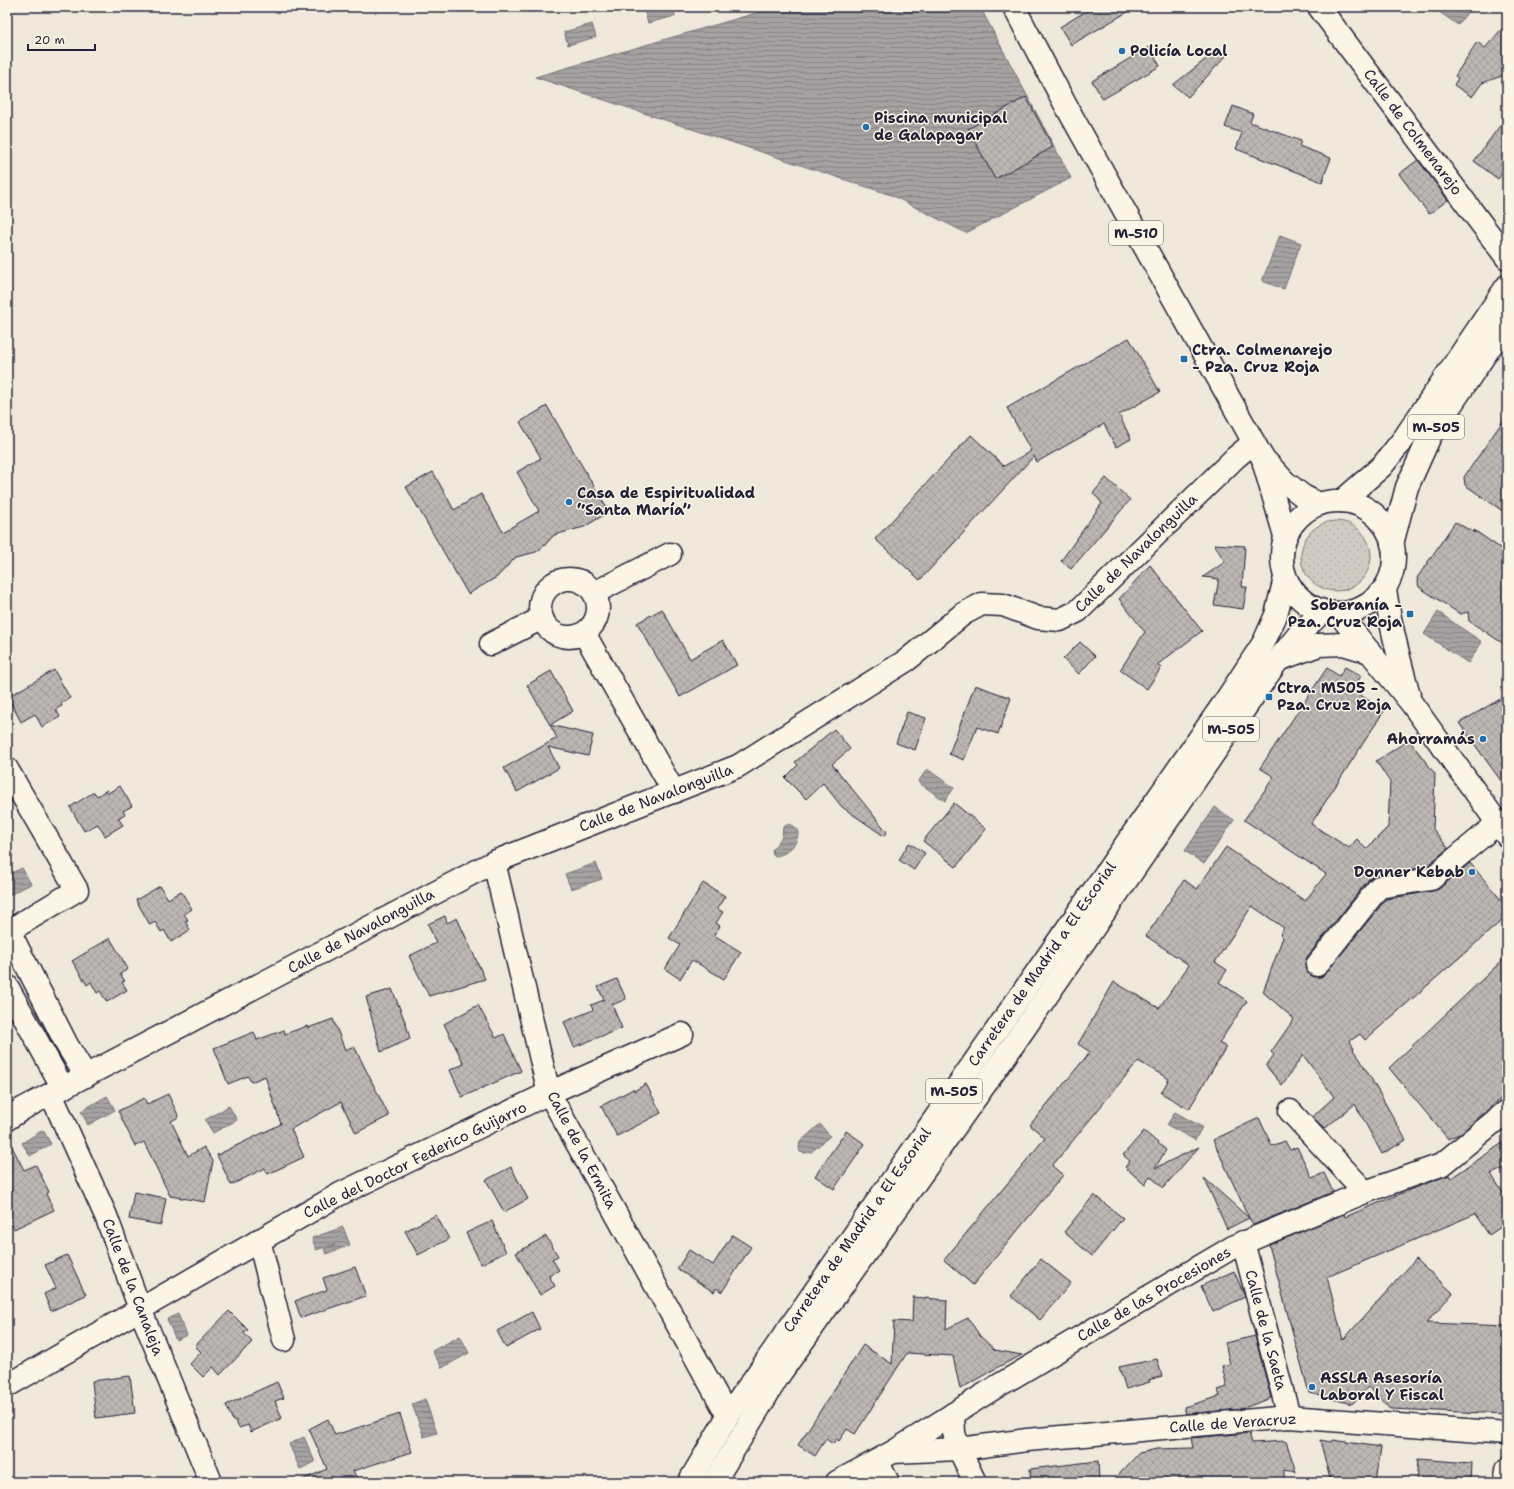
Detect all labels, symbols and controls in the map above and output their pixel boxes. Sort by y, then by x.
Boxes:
scale bar [28,26,95,52]
text: 20 m [34,32,65,48]
place label: Policía Local [1130,41,1227,61]
marker: Policía Local [1117,46,1127,56]
street label: Calle de Colmenarejo [1359,65,1467,199]
place label: Piscina municipal de Galapagar [874,108,1007,145]
marker: Piscina municipal de Galapagar [861,122,871,132]
road number: M-510 [1109,221,1163,245]
place label: Ctra. Colmenarejo - Pza. Cruz Roja [1192,340,1333,377]
marker: Ctra. Colmenarejo - Pza. Cruz Roja [1179,354,1189,364]
road number: M-505 [1408,415,1464,439]
place label: Casa de Espiritualidad “Santa María” [577,483,755,520]
street label: Calle de Navalonguilla [1070,489,1202,617]
marker: Casa de Espiritualidad “Santa María” [564,497,574,507]
place label: Soberanía - Pza. Cruz Roja [1288,595,1403,632]
marker: Soberanía - Pza. Cruz Roja [1405,609,1415,619]
place label: Ctra. M505 - Pza. Cruz Roja [1277,678,1392,715]
marker: Ctra. M505 - Pza. Cruz Roja [1264,692,1274,702]
road number: M-505 [1203,717,1259,741]
place label: Ahorramás [1387,729,1475,749]
marker: Ahorramás [1478,734,1488,744]
street label: Calle de Navalonguilla [576,759,736,837]
street label: Carretera de Madrid a El Escorial [963,857,1121,1070]
place label: Donner Kebab [1354,862,1464,882]
marker: Donner Kebab [1467,867,1477,877]
street label: Calle de Navalonguilla [284,884,438,978]
road number: M-505 [926,1079,982,1103]
street label: Calle de la Ermita [543,1088,622,1213]
street label: Calle del Doctor Federico Guijarro [300,1097,530,1223]
street label: Carretera de Madrid a El Escorial [778,1123,936,1336]
street label: Calle de la Canaleja [98,1216,169,1359]
street label: Calle de las Procesiones [1073,1242,1235,1346]
street label: Calle de la Saeta [1240,1268,1292,1393]
place label: ASSLA Asesoría Laboral Y Fiscal [1320,1368,1444,1405]
marker: ASSLA Asesoría Laboral Y Fiscal [1307,1382,1317,1392]
street label: Calle de Veracruz [1169,1409,1297,1437]

